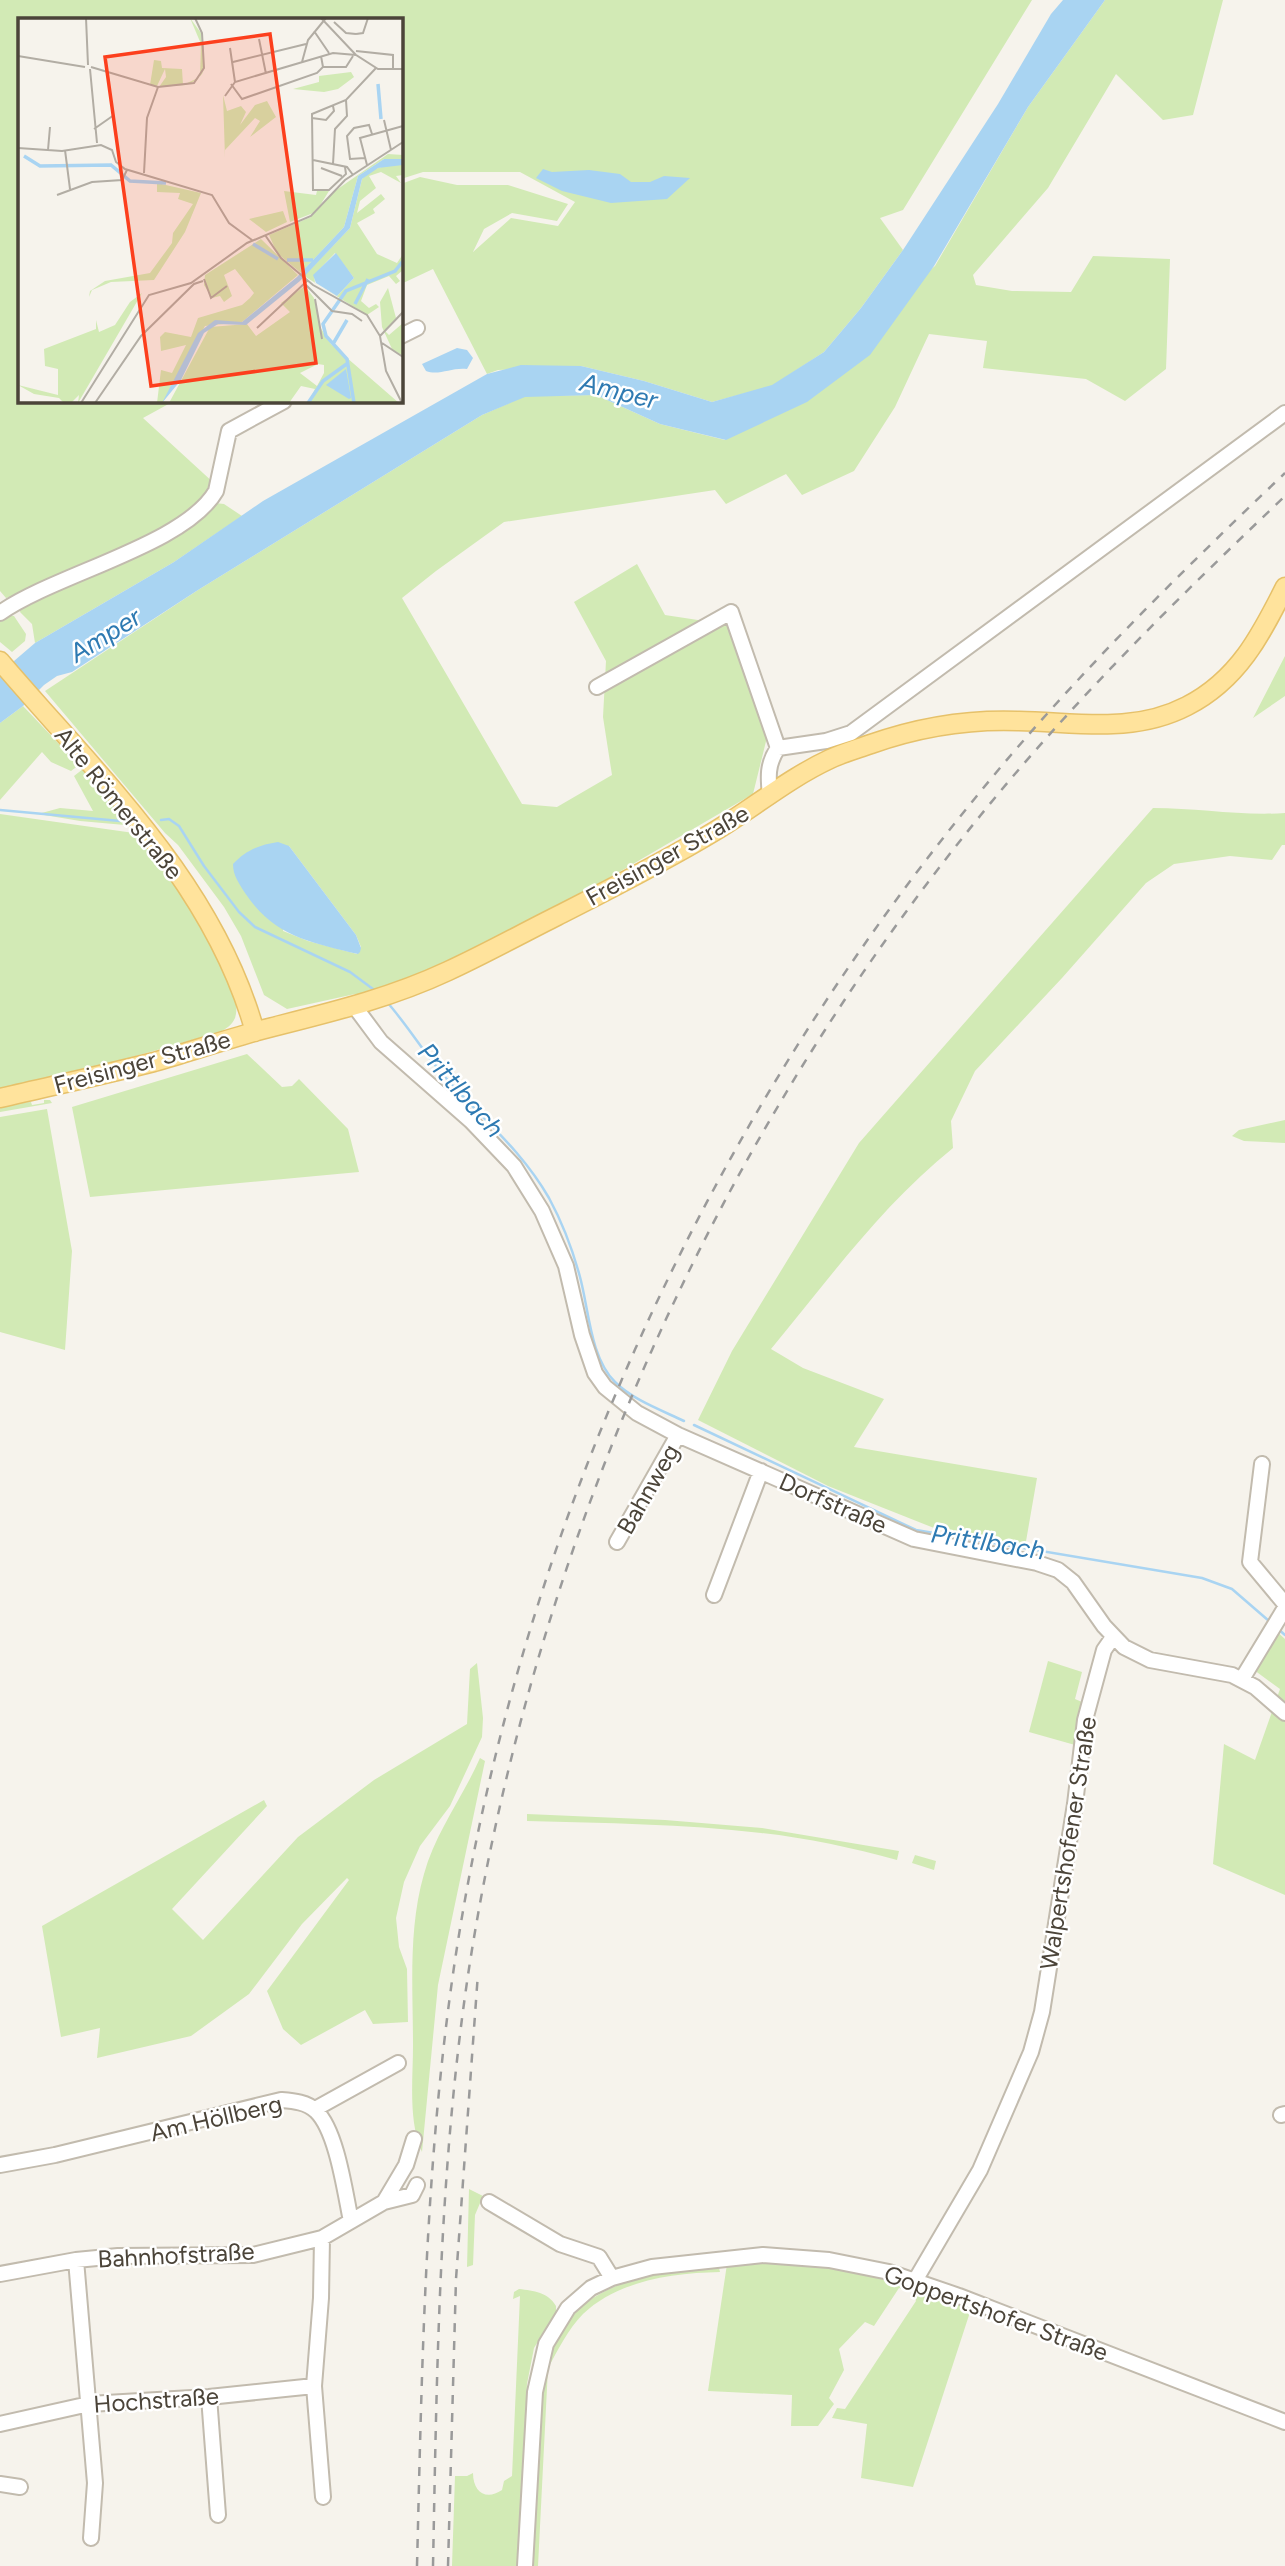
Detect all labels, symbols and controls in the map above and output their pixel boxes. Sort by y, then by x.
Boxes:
inset map [18,18,402,402]
water label: Amper [576,366,662,416]
water label: Amper [62,600,148,670]
street label: Alte Römerstraße [49,721,189,885]
street label: Freisinger Straße [580,798,754,912]
street label: Freisinger Straße [50,1024,234,1100]
water label: Prittlbach [411,1036,511,1144]
street label: Bahnweg [611,1439,685,1539]
street label: Dorfstraße [775,1466,891,1540]
water label: Prittlbach [929,1517,1047,1567]
street label: Walpertshofener Straße [1034,1714,1102,1972]
street label: Am Höllberg [147,2089,285,2147]
street label: Bahnhofstraße [97,2236,255,2274]
street label: Goppertshofer Straße [880,2259,1112,2367]
street label: Hochstraße [92,2381,220,2419]

